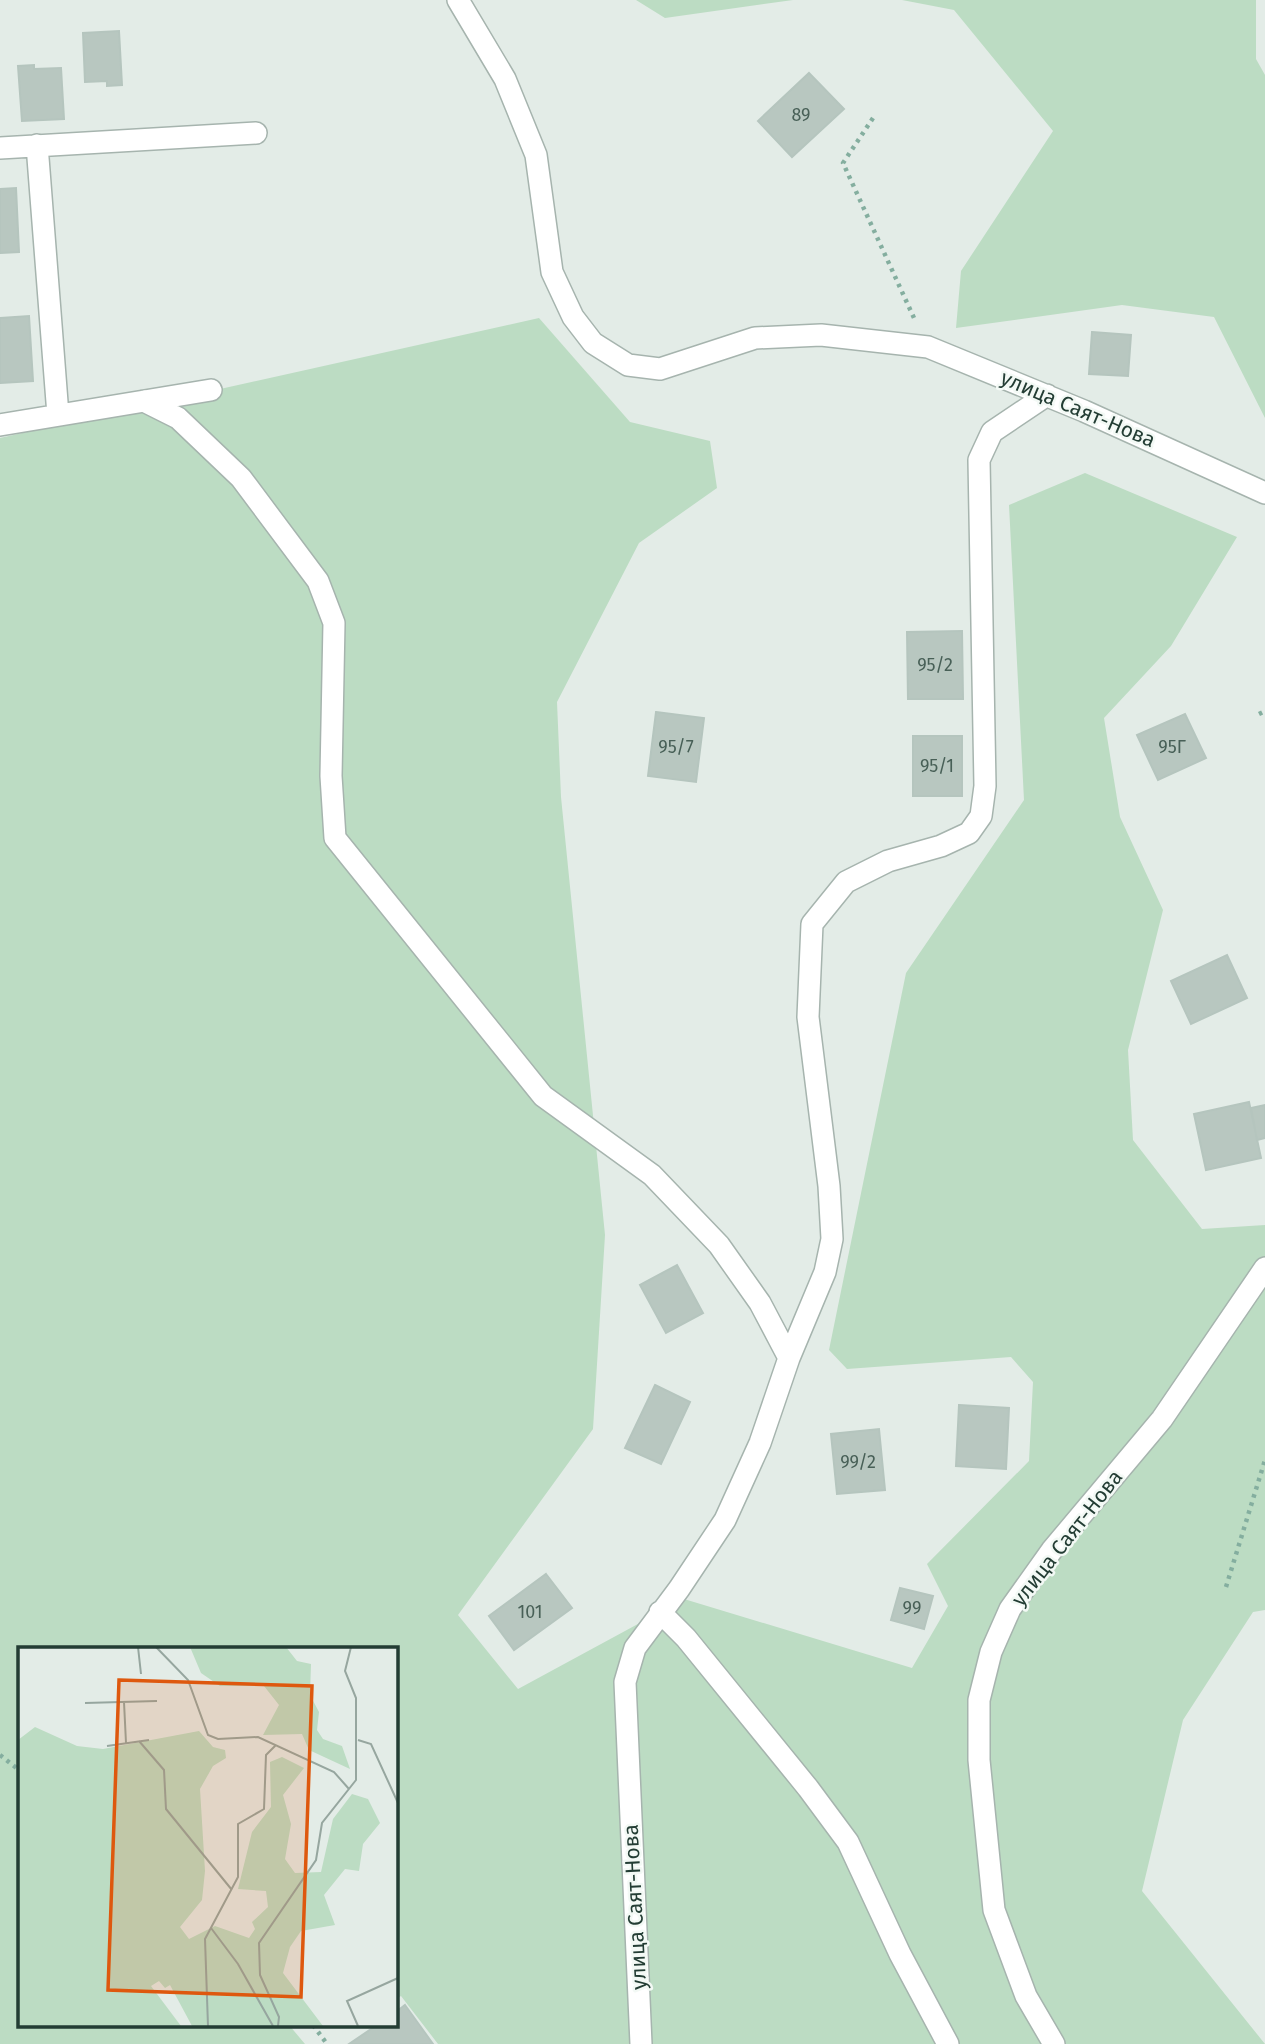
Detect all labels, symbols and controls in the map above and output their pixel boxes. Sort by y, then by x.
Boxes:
house number: 89 [791,104,811,126]
street label: улица Саят-Нова [997,365,1159,453]
house number: 95/2 [917,654,953,676]
house number: 95/7 [658,736,694,758]
house number: 95Г [1158,736,1186,758]
house number: 95/1 [920,755,954,777]
house number: 99/2 [840,1451,876,1473]
street label: улица Саят-Нова [1006,1465,1128,1611]
house number: 99 [903,1597,921,1619]
house number: 101 [517,1601,543,1623]
inset map [18,1647,397,2026]
street label: улица Саят-Нова [618,1824,652,1990]

